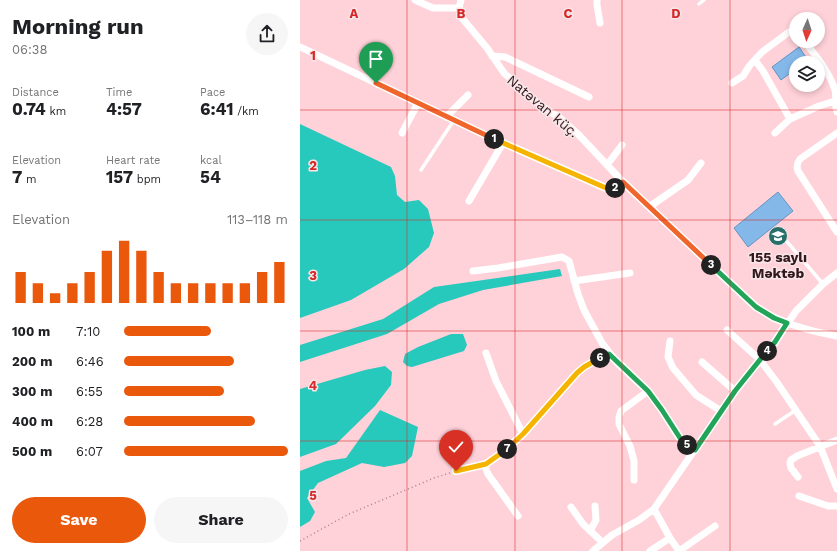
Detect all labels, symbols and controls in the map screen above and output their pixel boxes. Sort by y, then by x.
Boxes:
text: A [350,6,359,21]
text: B [457,6,466,21]
text: C [564,6,573,21]
text: D [671,6,681,21]
north arrow [789,12,825,48]
map controls [789,12,825,92]
button: share [246,13,288,55]
text: Morning run [12,14,144,39]
text: 06:38 [12,42,47,57]
pin [359,42,393,83]
text: 1 [310,48,316,63]
icon: arrive [365,48,387,70]
button: layers [789,56,825,92]
street label: Natəvan küç. [504,71,582,141]
text: Distance [12,86,59,99]
text: Time [106,86,132,99]
text: Pace [200,86,225,99]
text: 0.74 [12,99,46,119]
text: 4:57 [106,99,142,119]
text: 6:41 [200,99,234,119]
text: km [46,105,66,118]
text: /km [234,105,259,118]
pin: 1 [484,129,504,149]
text: 1 [492,132,496,145]
text: Elevation [12,154,61,167]
text: Heart rate [106,154,160,167]
text: kcal [200,154,222,167]
text: 2 [309,158,317,173]
text: 7 [12,167,22,187]
text: 157 [106,167,133,187]
text: 54 [200,167,221,187]
text: m [22,173,37,186]
text: bpm [133,173,161,186]
pin: 2 [605,178,625,198]
text: 2 [612,181,618,194]
text: Elevation [12,212,70,227]
text: 113–118 m [227,212,288,227]
school or university icon: 155 saylı Məktəb [767,225,789,247]
place label: 155 saylı Məktəb [749,249,807,281]
pin: 3 [701,255,721,275]
text: 3 [708,258,714,271]
text: 3 [309,268,317,283]
text: 100 m [12,324,50,339]
text: 7:10 [76,324,100,339]
pin: 4 [757,341,777,361]
text: 4 [763,344,771,357]
pin: 6 [590,348,610,368]
text: 6 [597,351,603,364]
text: 200 m [12,354,52,369]
text: 6:46 [76,354,104,369]
text: 4 [309,378,318,393]
text: 300 m [12,384,52,399]
text: 6:55 [76,384,103,399]
text: 400 m [12,414,53,429]
text: 6:28 [76,414,103,429]
pin [439,430,473,471]
pin: 5 [677,435,697,455]
icon: check [445,436,467,458]
text: 5 [684,438,690,451]
pin: 7 [497,439,517,459]
text: 7 [504,442,510,455]
text: 500 m [12,444,52,459]
text: 6:07 [76,444,103,459]
text: 5 [309,488,317,503]
button: Save [12,497,146,543]
button: Share [154,497,288,543]

